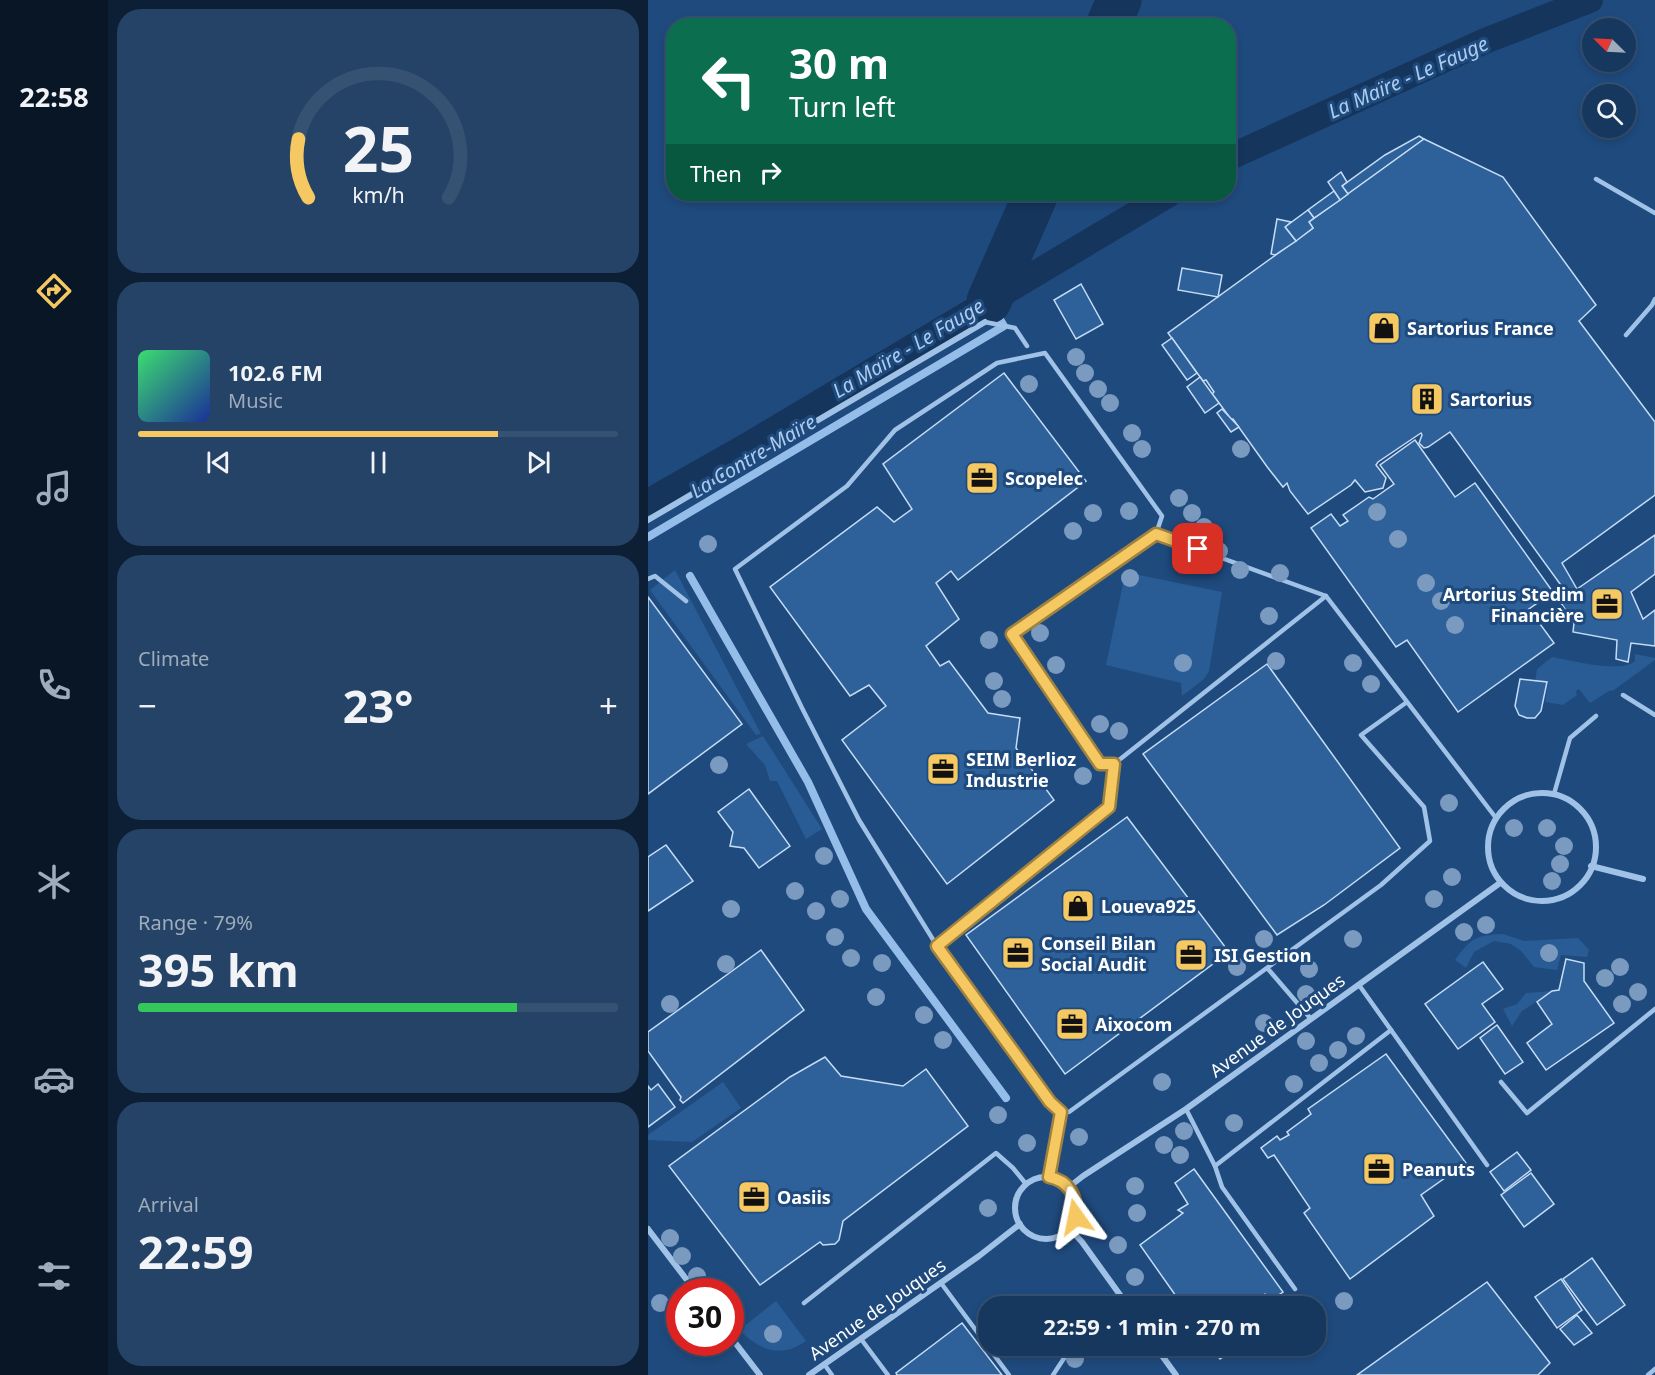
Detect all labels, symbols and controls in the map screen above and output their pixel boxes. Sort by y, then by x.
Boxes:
north arrow [1582,18,1636,72]
map controls [1582,18,1636,138]
water label: La Maïre - Le Fauge [1324,30,1492,124]
text: 30 m [789,34,889,91]
icon: left [690,42,768,120]
text: 22:58 [19,78,89,115]
button: search [1582,84,1636,138]
text: Turn left [789,88,895,125]
text: 25 [342,105,414,190]
icon: right [754,156,787,189]
text: Then [690,158,742,188]
text: km/h [352,180,404,209]
icon: directions [33,270,75,312]
water label: La Maïre - Le Fauge [827,292,989,404]
shop icon: Sartorius France [1366,310,1402,346]
place label: Sartorius France [1407,316,1554,340]
text: 102.6 FM [228,357,323,387]
building icon: Sartorius [1409,381,1445,417]
text: Music [228,387,283,414]
place label: Sartorius [1450,387,1532,411]
water label: La Contre-Maïre [685,408,821,504]
icon: previous [202,446,235,479]
icon: pause [362,446,395,479]
icon: next [522,446,555,479]
office icon: Scopelec [964,460,1000,496]
place label: Scopelec [1005,466,1083,490]
icon: music [33,467,75,509]
pin [1172,523,1223,574]
icon: arrive [1181,532,1214,565]
place label: Artorius Stedim Financière [1443,582,1584,627]
office icon: Artorius Stedim Financière [1589,586,1625,622]
text: Climate [138,645,209,672]
icon: phone [33,664,75,706]
text: 23° [343,675,413,736]
text: − [138,683,157,728]
text: + [599,683,618,728]
place label: SEIM Berlioz Industrie [966,747,1076,792]
office icon: SEIM Berlioz Industrie [925,751,961,787]
icon: climate [33,861,75,903]
shop icon: Loueva925 [1060,888,1096,924]
place label: Loueva925 [1101,894,1196,918]
text: Range · 79% [138,909,253,936]
place label: Conseil Bilan Social Audit [1041,931,1156,976]
office icon: Conseil Bilan Social Audit [1000,935,1036,971]
office icon: ISI Gestion [1173,937,1209,973]
text: 395 km [138,939,299,1000]
place label: ISI Gestion [1214,943,1312,967]
street label: Avenue de Jouques [1205,968,1349,1082]
office icon: Aixocom [1054,1006,1090,1042]
place label: Aixocom [1095,1012,1172,1036]
icon: car [33,1058,75,1100]
office icon: Peanuts [1361,1151,1397,1187]
place label: Peanuts [1402,1157,1475,1181]
office icon: Oasiis [736,1179,772,1215]
place label: Oasiis [777,1185,831,1209]
position arrow [1044,1185,1108,1249]
text: Arrival [138,1191,199,1218]
text: 22:59 [138,1221,254,1282]
street label: Avenue de Jouques [804,1253,950,1365]
icon: filters [33,1255,75,1297]
speed limit sign: 30 [666,1278,744,1356]
text: 22:59 · 1 min · 270 m [1043,1311,1261,1341]

